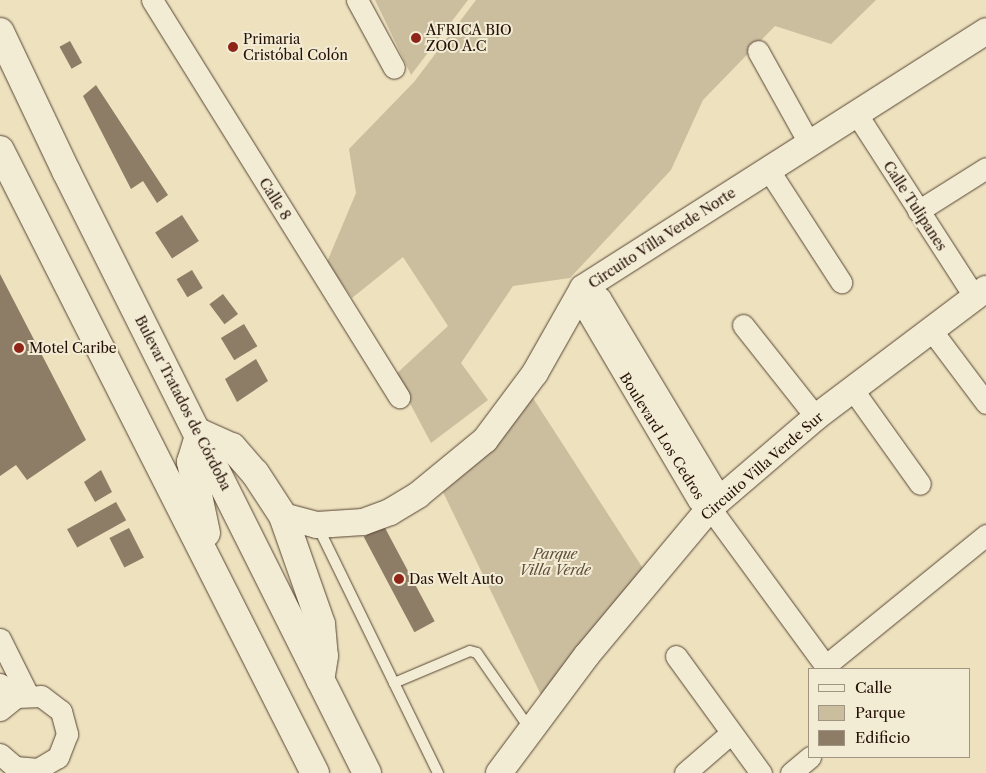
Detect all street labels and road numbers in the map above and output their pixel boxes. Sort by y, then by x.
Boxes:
street label: Calle Tulipanes [880,158,950,254]
street label: Calle 8 [256,175,294,223]
street label: Circuito Villa Verde Norte [585,184,739,292]
street label: Bulevar Tratados de Córdoba [131,313,235,493]
street label: Boulevard Los Cedros [616,369,708,503]
street label: Circuito Villa Verde Sur [697,408,827,524]

